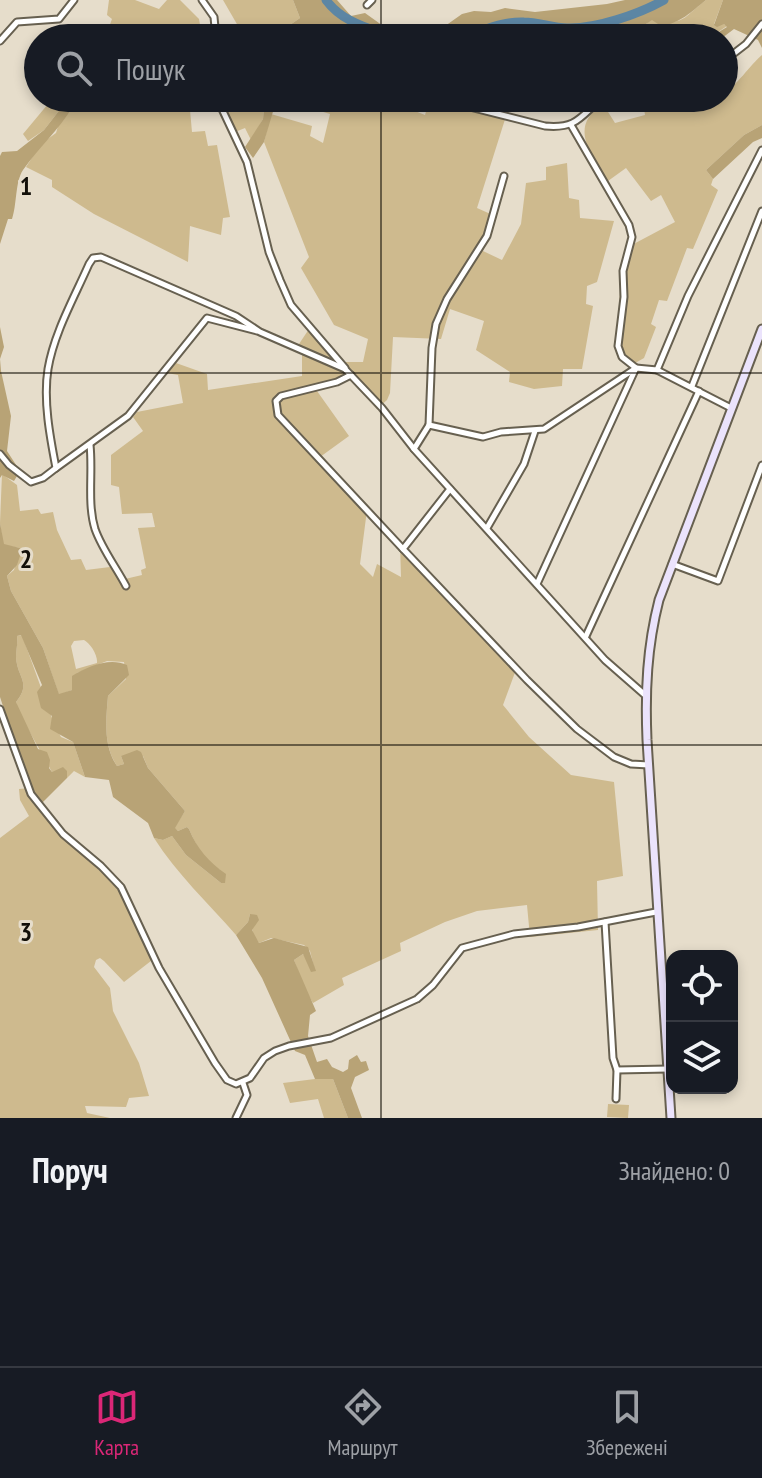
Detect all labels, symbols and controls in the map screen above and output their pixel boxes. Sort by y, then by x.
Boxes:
search box [24,24,738,112]
icon: search [52,46,96,90]
text: Пошук [116,49,185,88]
text: 1 [20,169,32,202]
text: 2 [20,542,32,575]
text: 3 [20,915,32,948]
map controls [666,950,738,1094]
button: locate [666,950,738,1022]
button: layers [666,1022,738,1094]
text: Поруч [32,1148,108,1192]
text: Знайдено: 0 [618,1154,730,1187]
tab: Карта [94,1385,139,1461]
tab: Маршрут [327,1385,398,1461]
tab: Збережені [586,1385,668,1461]

